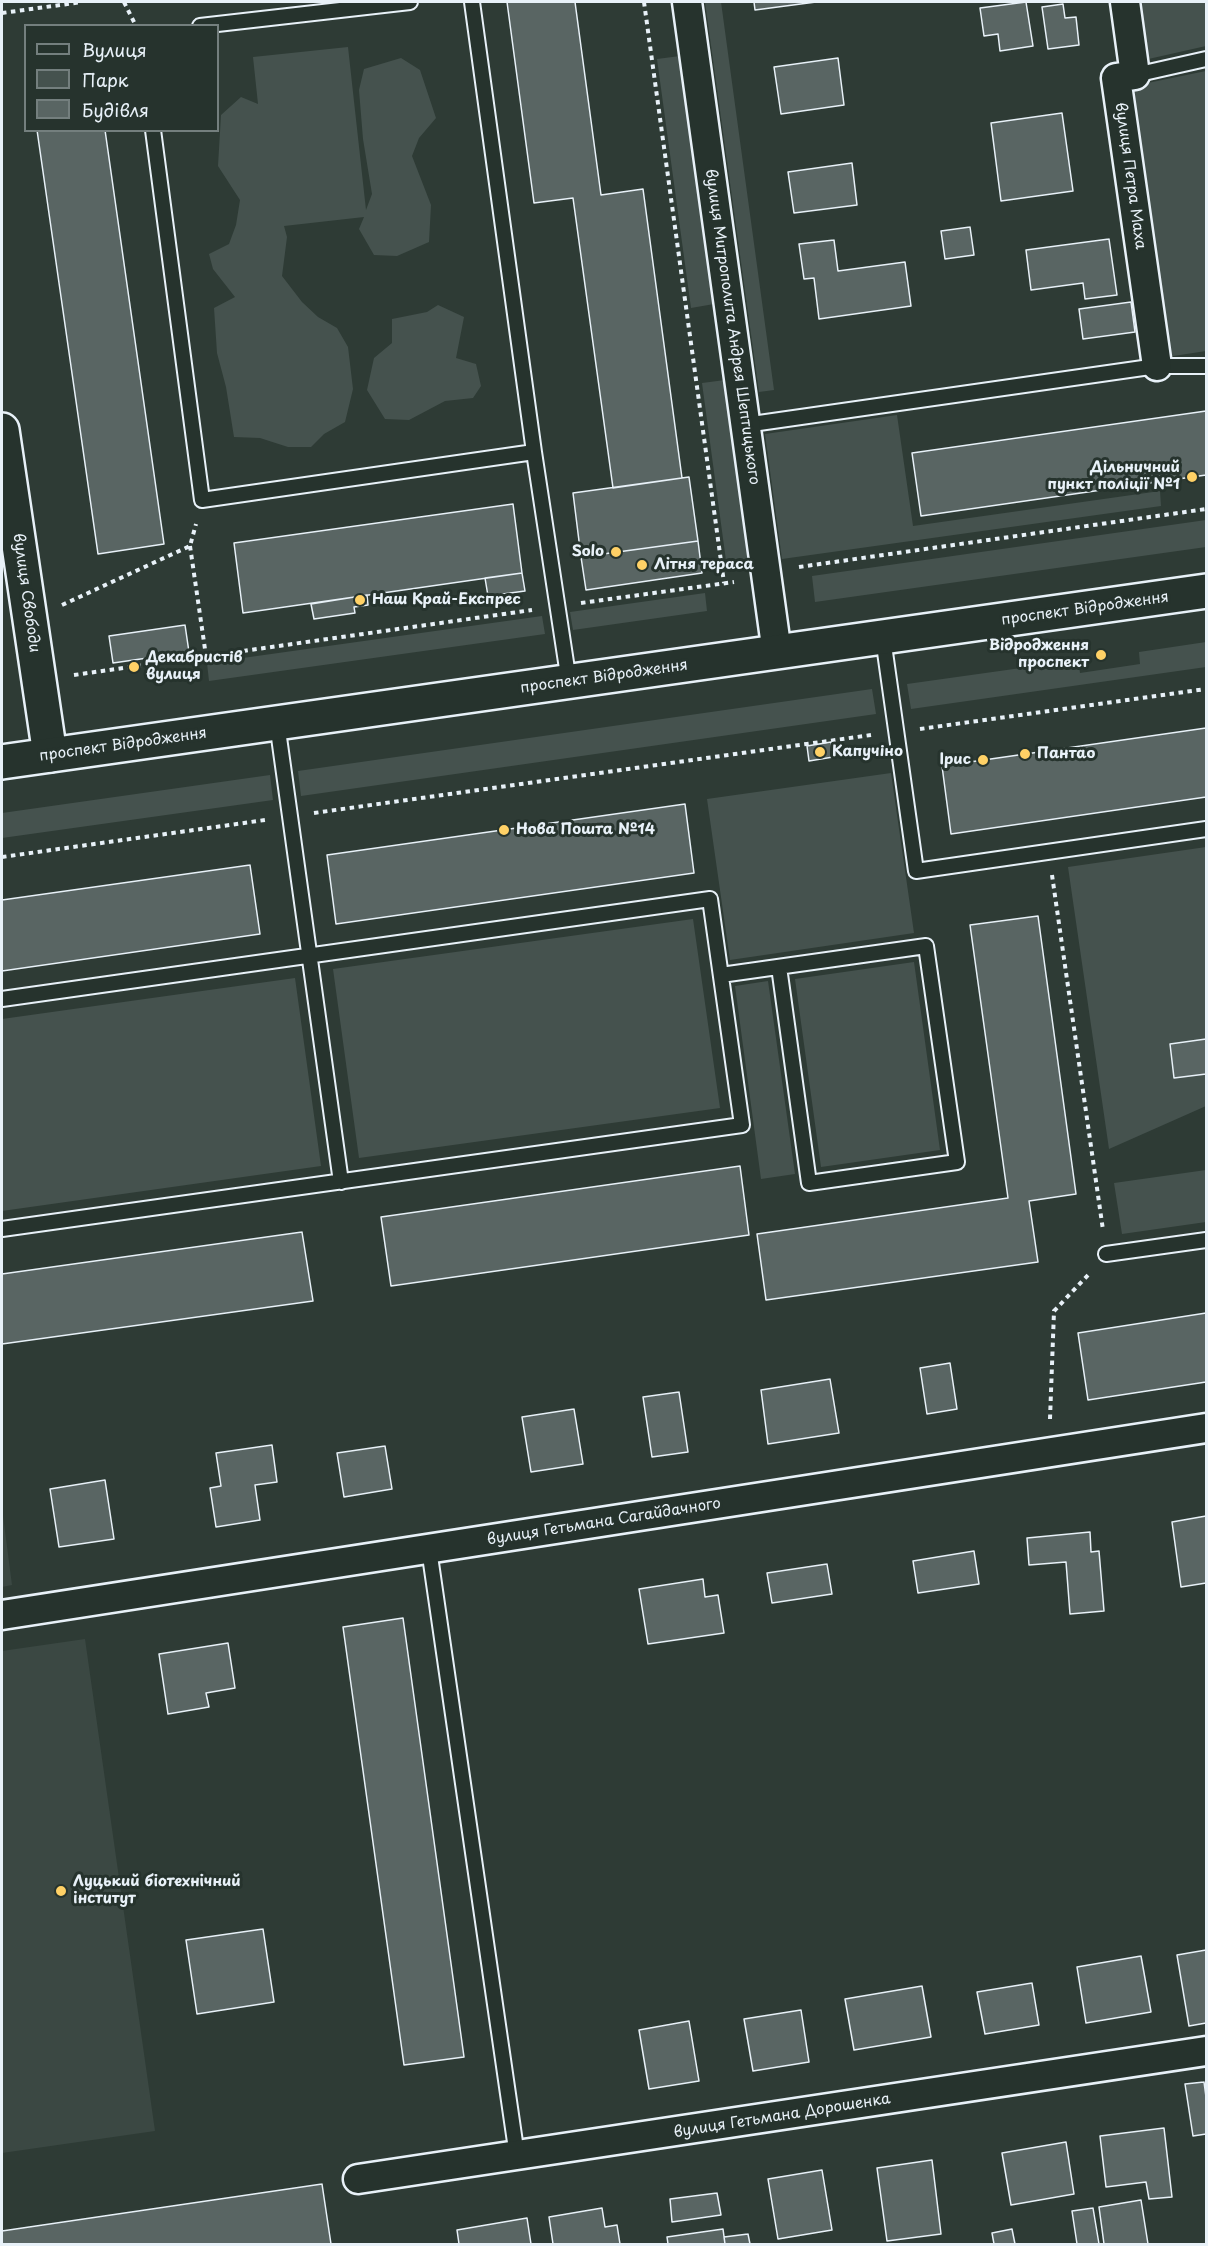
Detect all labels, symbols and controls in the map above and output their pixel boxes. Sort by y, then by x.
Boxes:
legend [24,24,219,132]
text: Вулиця [82,36,147,63]
text: Парк [82,66,128,93]
text: Будівля [82,96,149,123]
street label: вулиця Петра Маха [1111,101,1149,251]
street label: вулиця Митрополита Андрея Шептицького [701,168,763,486]
place label: Дільничний пункт поліції №1 [1048,459,1180,494]
marker: Дільничний пункт поліції №1 [1185,470,1199,484]
street label: вулиця Свободи [9,532,43,654]
place label: Solo [572,543,604,561]
marker: Solo [609,545,623,559]
place label: Літня тераса [654,556,754,574]
marker: Літня тераса [635,558,649,572]
street label: проспект Відродження [1000,588,1170,630]
place label: Наш Край-Експрес [372,591,521,609]
marker: Наш Край-Експрес [353,593,367,607]
place label: Відродження проспект [989,637,1089,672]
marker: Відродження проспект [1094,648,1108,662]
place label: Декабристів вулиця [146,649,243,684]
street label: проспект Відродження [519,656,689,698]
marker: Декабристів вулиця [127,660,141,674]
street label: проспект Відродження [38,724,208,766]
place label: Капучіно [832,743,903,761]
marker: Капучіно [813,745,827,759]
place label: Пантао [1037,745,1095,763]
marker: Пантао [1018,747,1032,761]
place label: Ірис [940,751,971,769]
marker: Ірис [976,753,990,767]
place label: Нова Пошта №14 [516,821,655,839]
marker: Нова Пошта №14 [497,823,511,837]
street label: вулиця Гетьмана Сагайдачного [486,1495,722,1549]
place label: Луцький біотехнічний інститут [73,1873,241,1908]
marker: Луцький біотехнічний інститут [54,1884,68,1898]
street label: вулиця Гетьмана Дорошенка [672,2090,892,2142]

